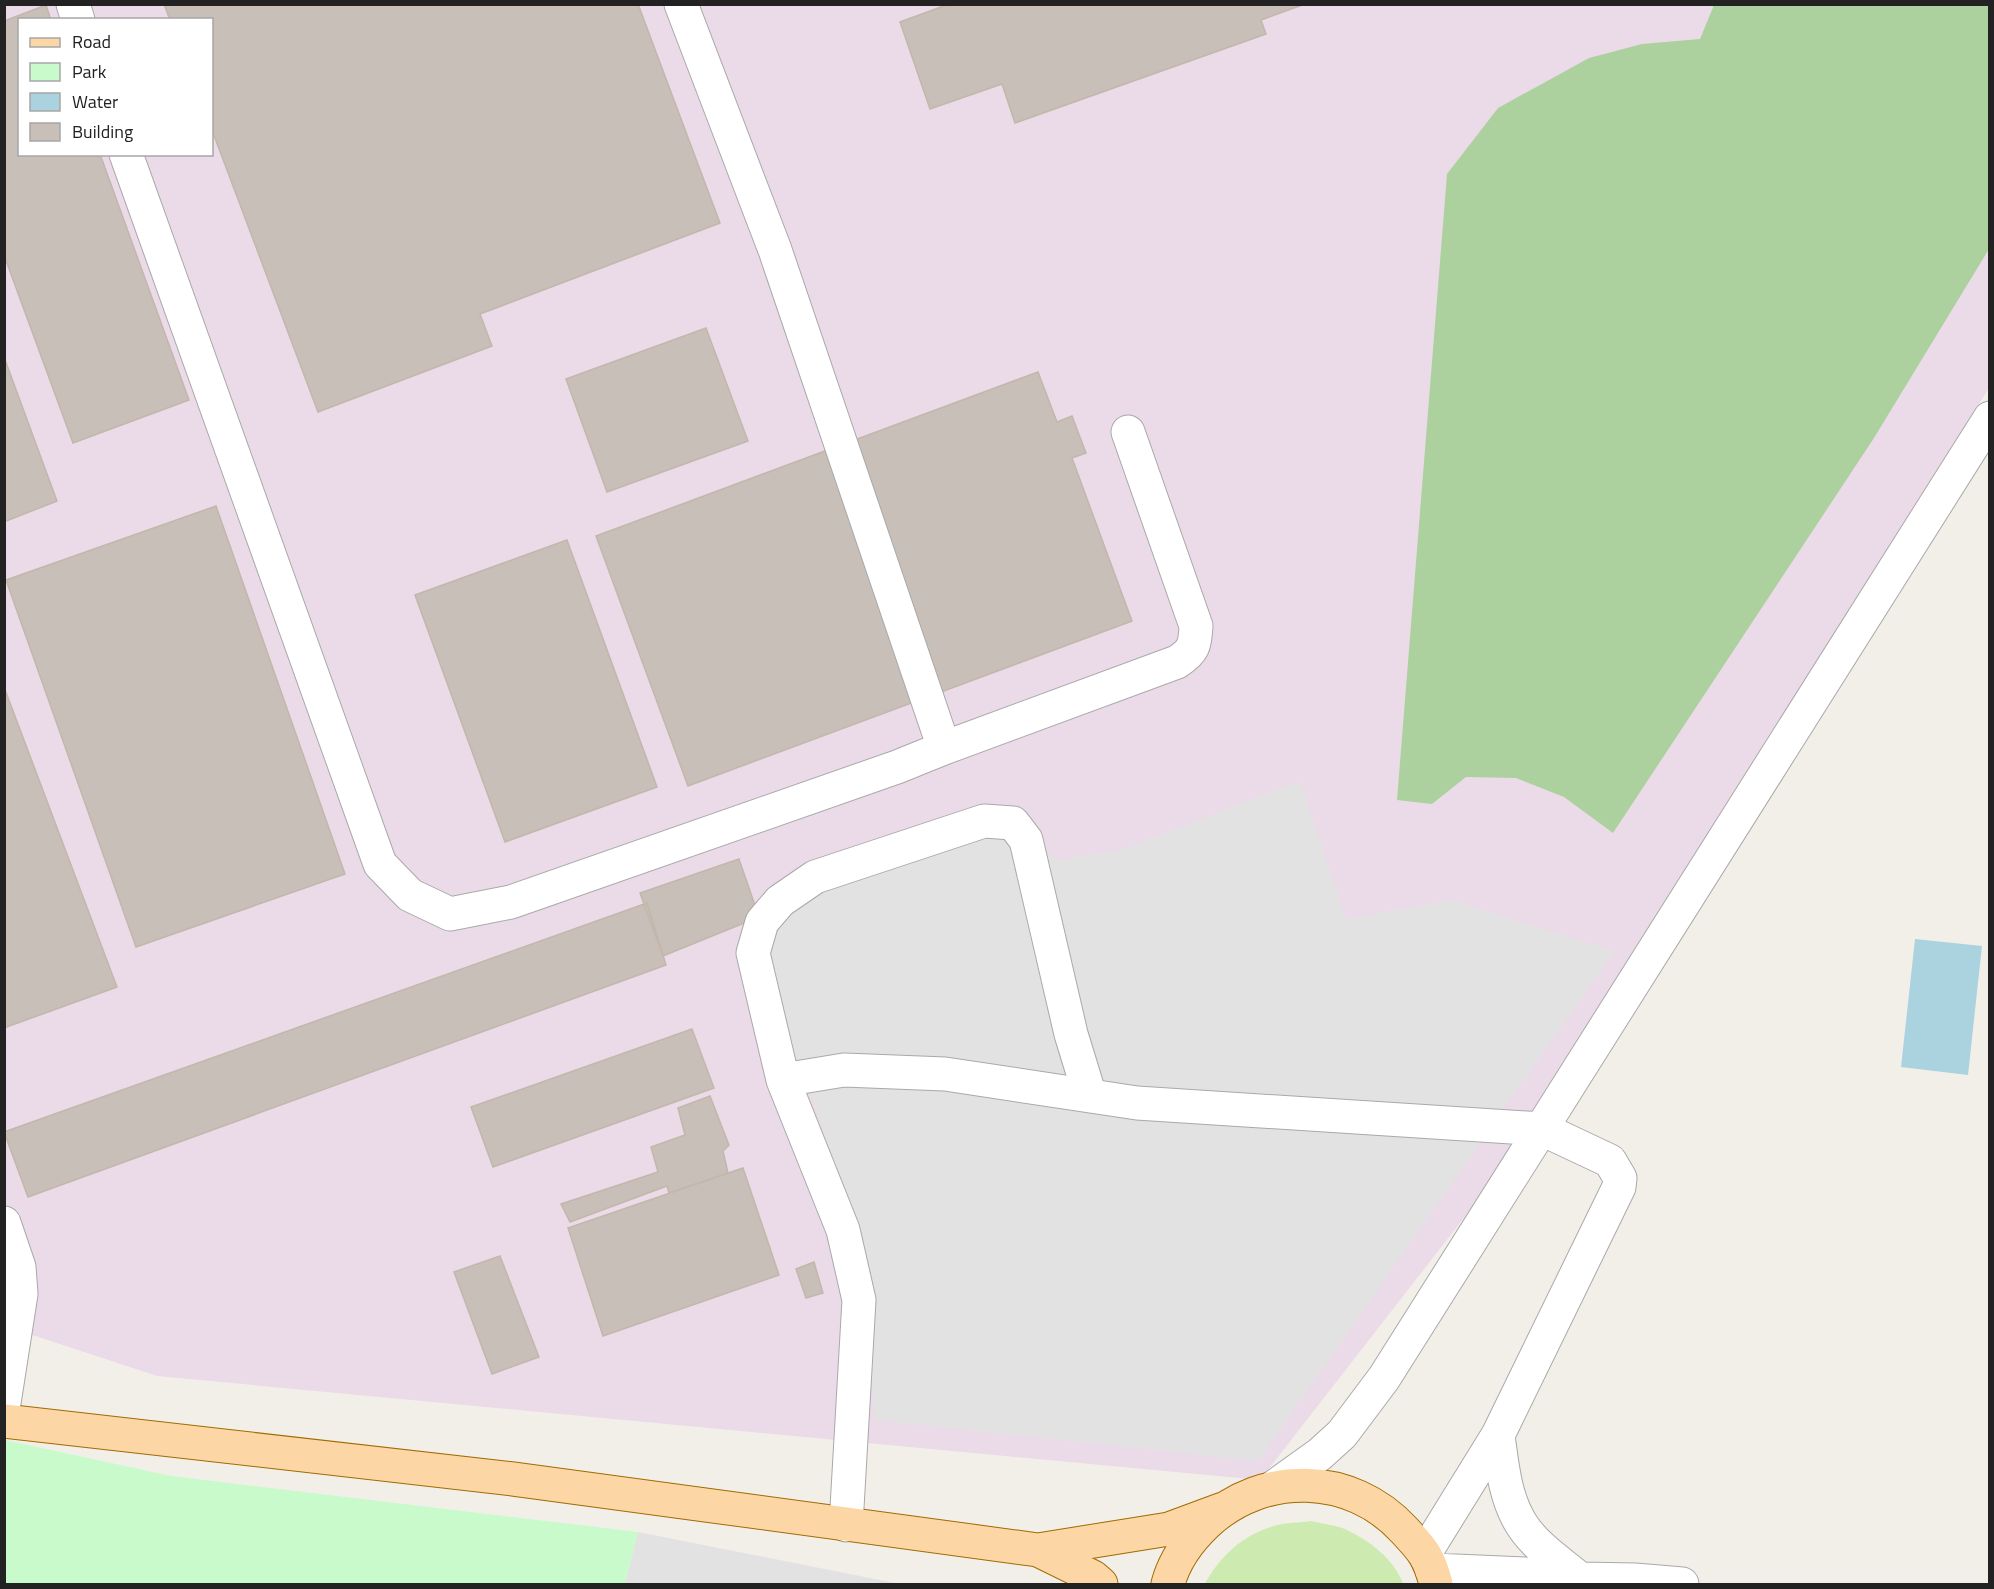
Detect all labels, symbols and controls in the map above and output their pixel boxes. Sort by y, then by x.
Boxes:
legend [18,18,213,156]
text: Road [72,28,111,55]
text: Park [72,58,107,85]
text: Water [72,88,118,115]
text: Building [72,118,133,145]

